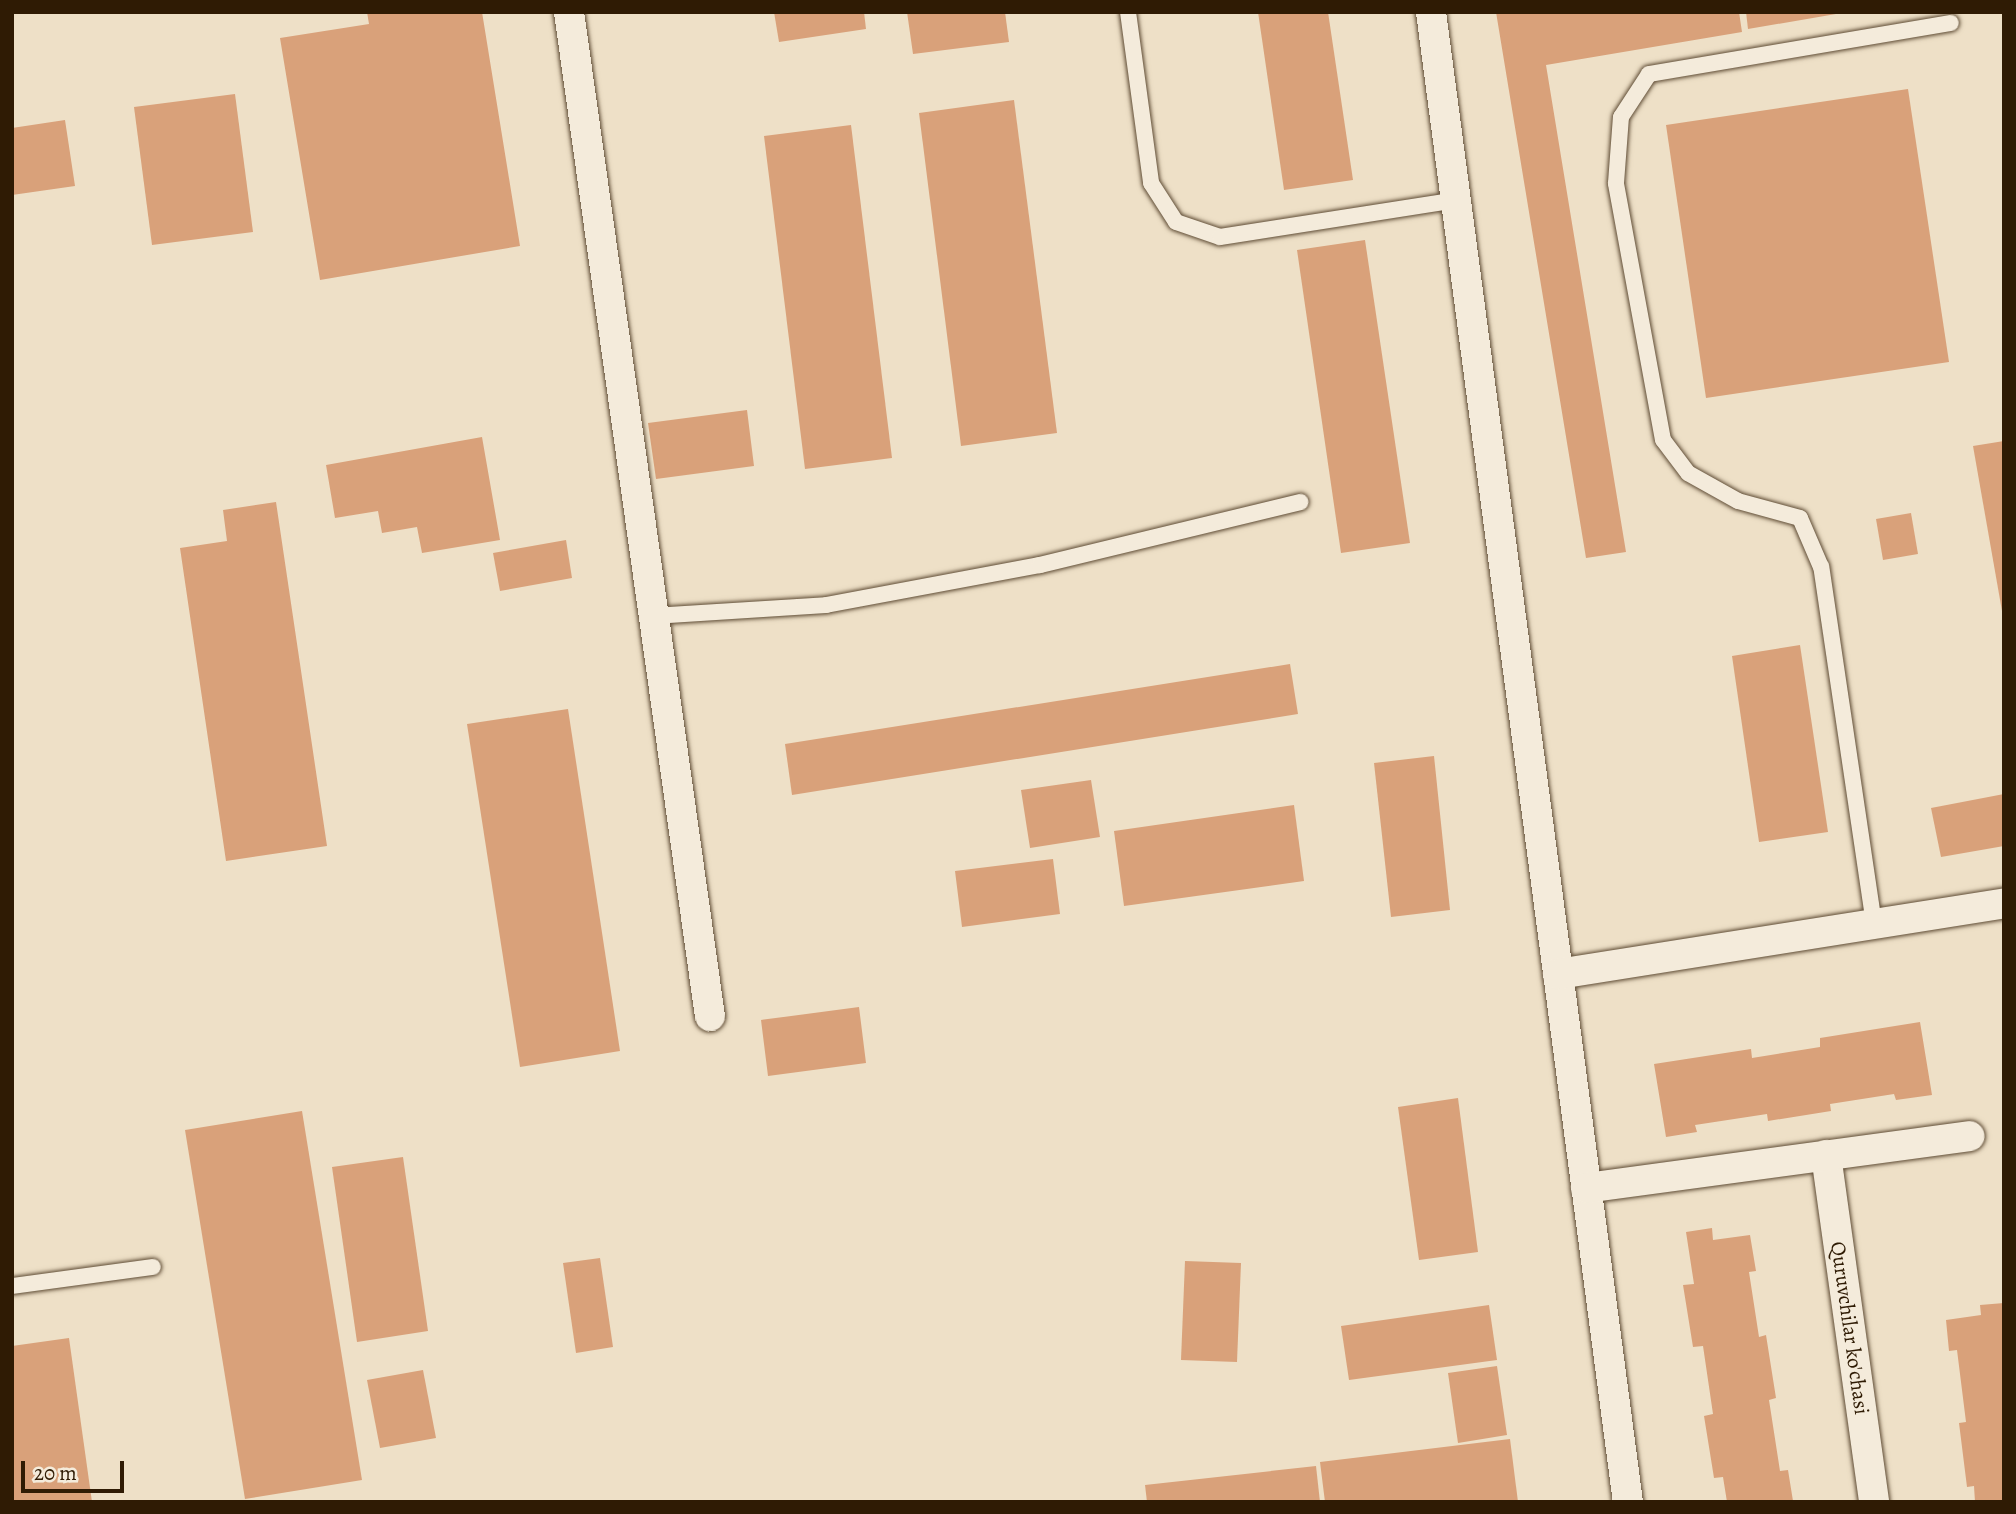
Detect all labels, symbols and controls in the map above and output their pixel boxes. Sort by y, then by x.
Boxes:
street label: Quruvchilar ko'chasi [1825,1240,1875,1416]
scale bar [24,1448,128,1492]
text: 20 m [34,1459,77,1487]

